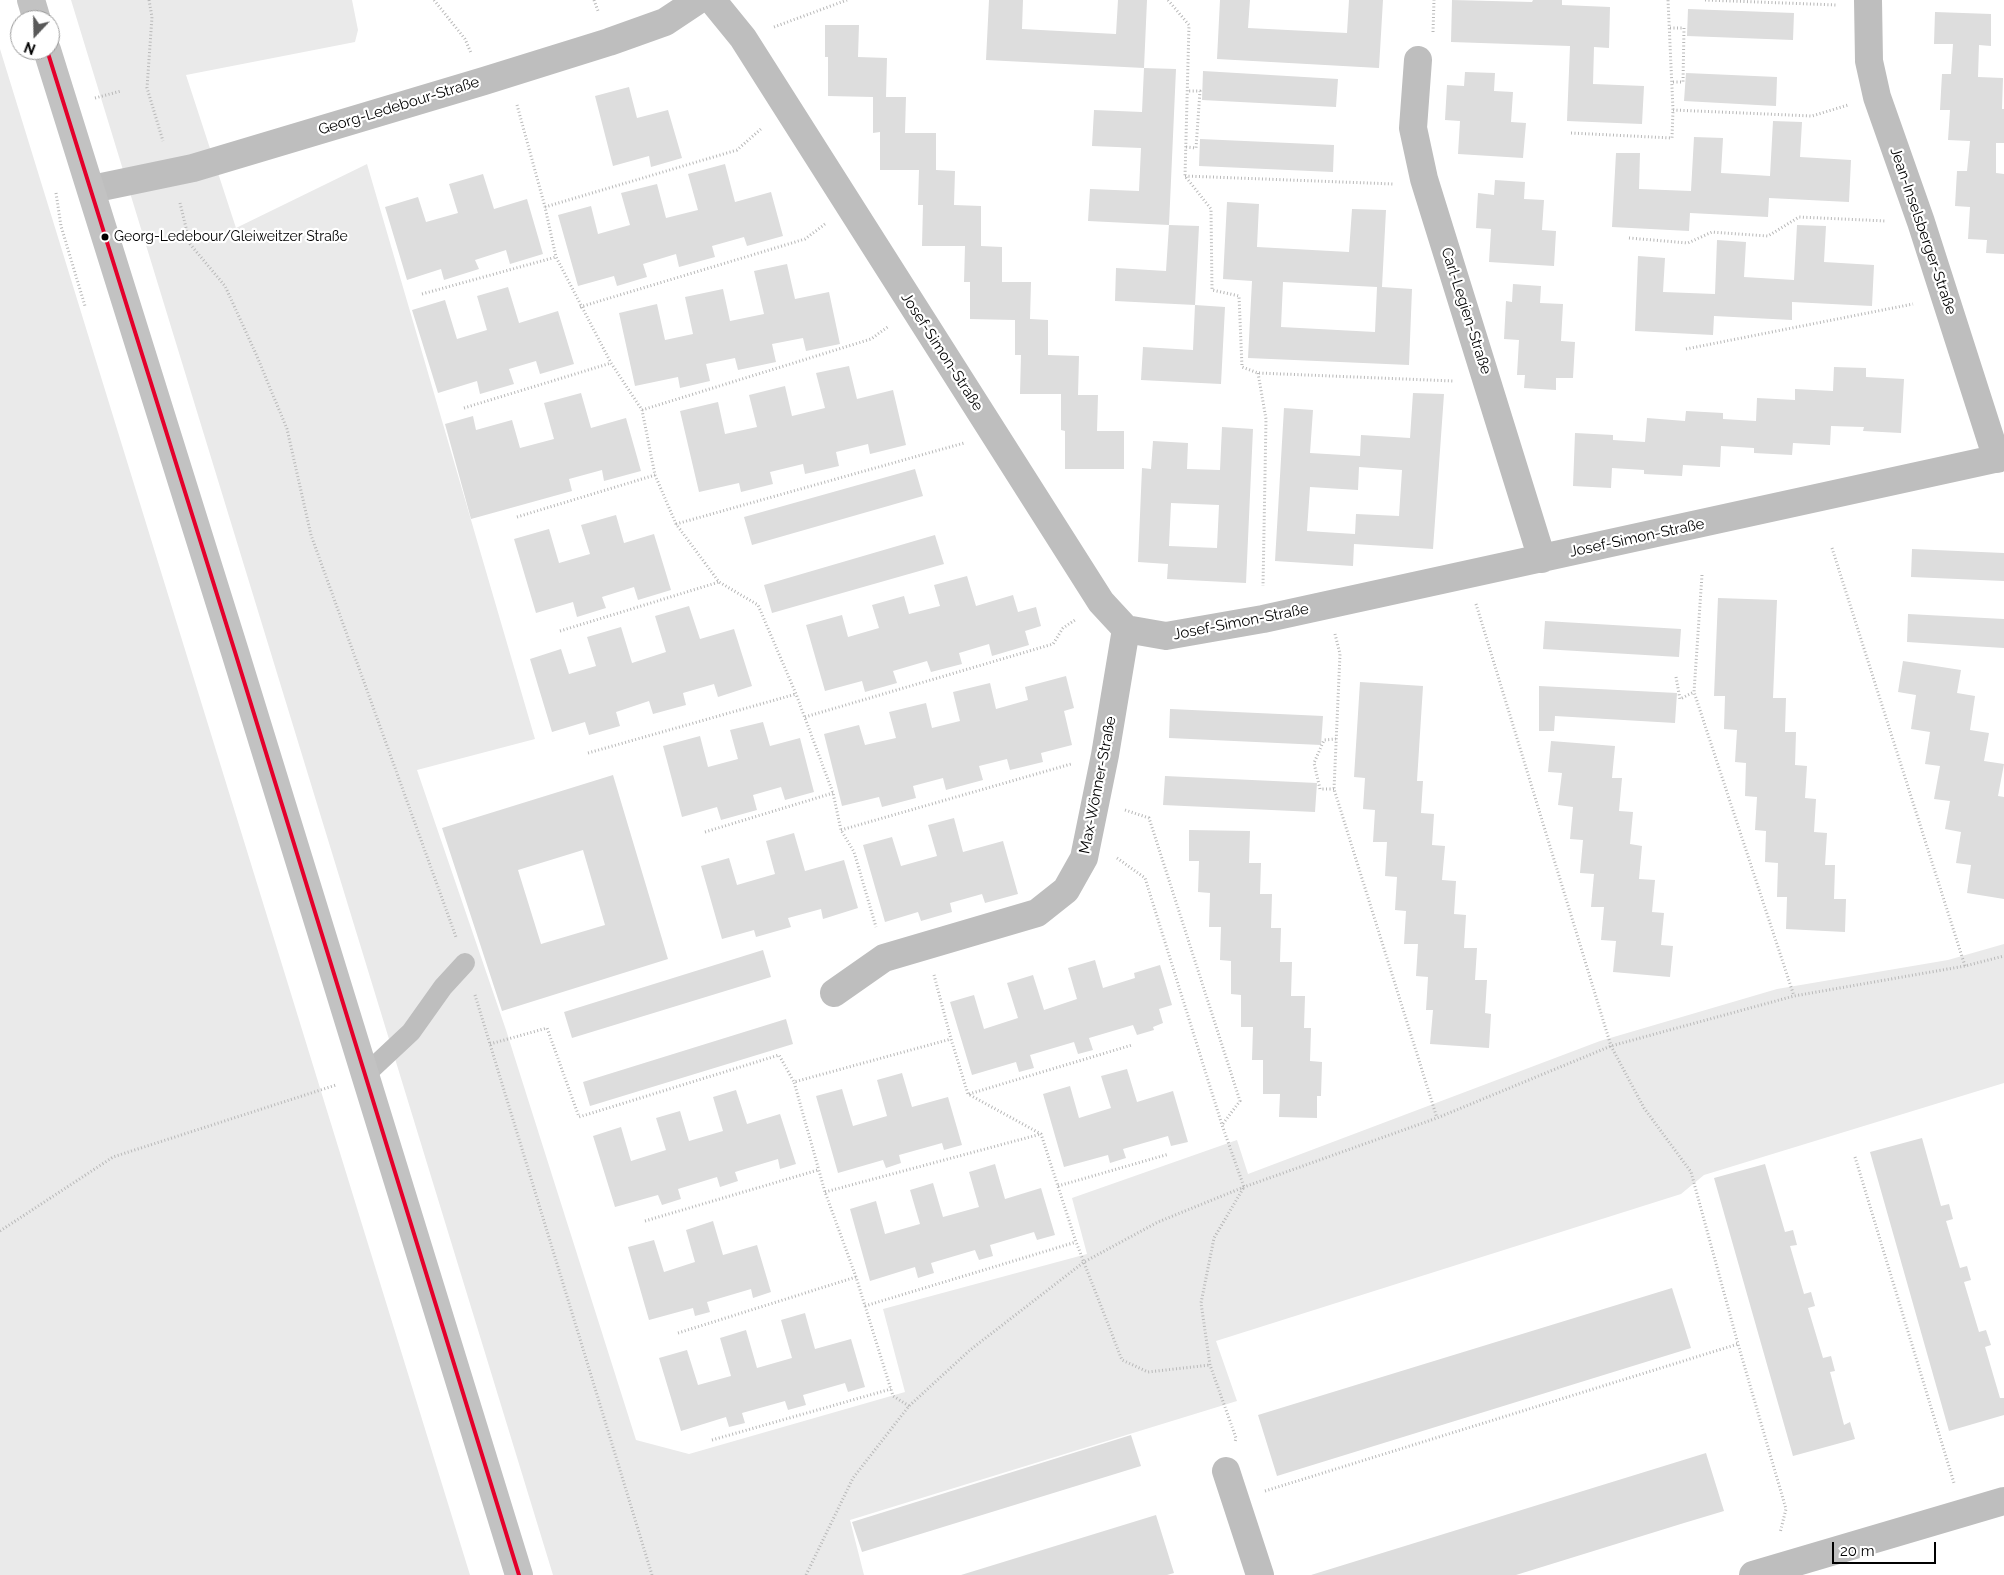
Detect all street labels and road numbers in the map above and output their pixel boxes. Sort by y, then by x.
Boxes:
street label: Georg-Ledebour-Straße [316,73,482,139]
street label: Jean-Inselsberger-Straße [1886,145,1960,317]
street label: Carl-Legien-Straße [1437,245,1495,377]
street label: Josef-Simon-Straße [897,289,987,415]
street label: Josef-Simon-Straße [1568,515,1706,561]
street label: Josef-Simon-Straße [1172,600,1310,644]
street label: Max-Wönner-Straße [1076,715,1120,855]

